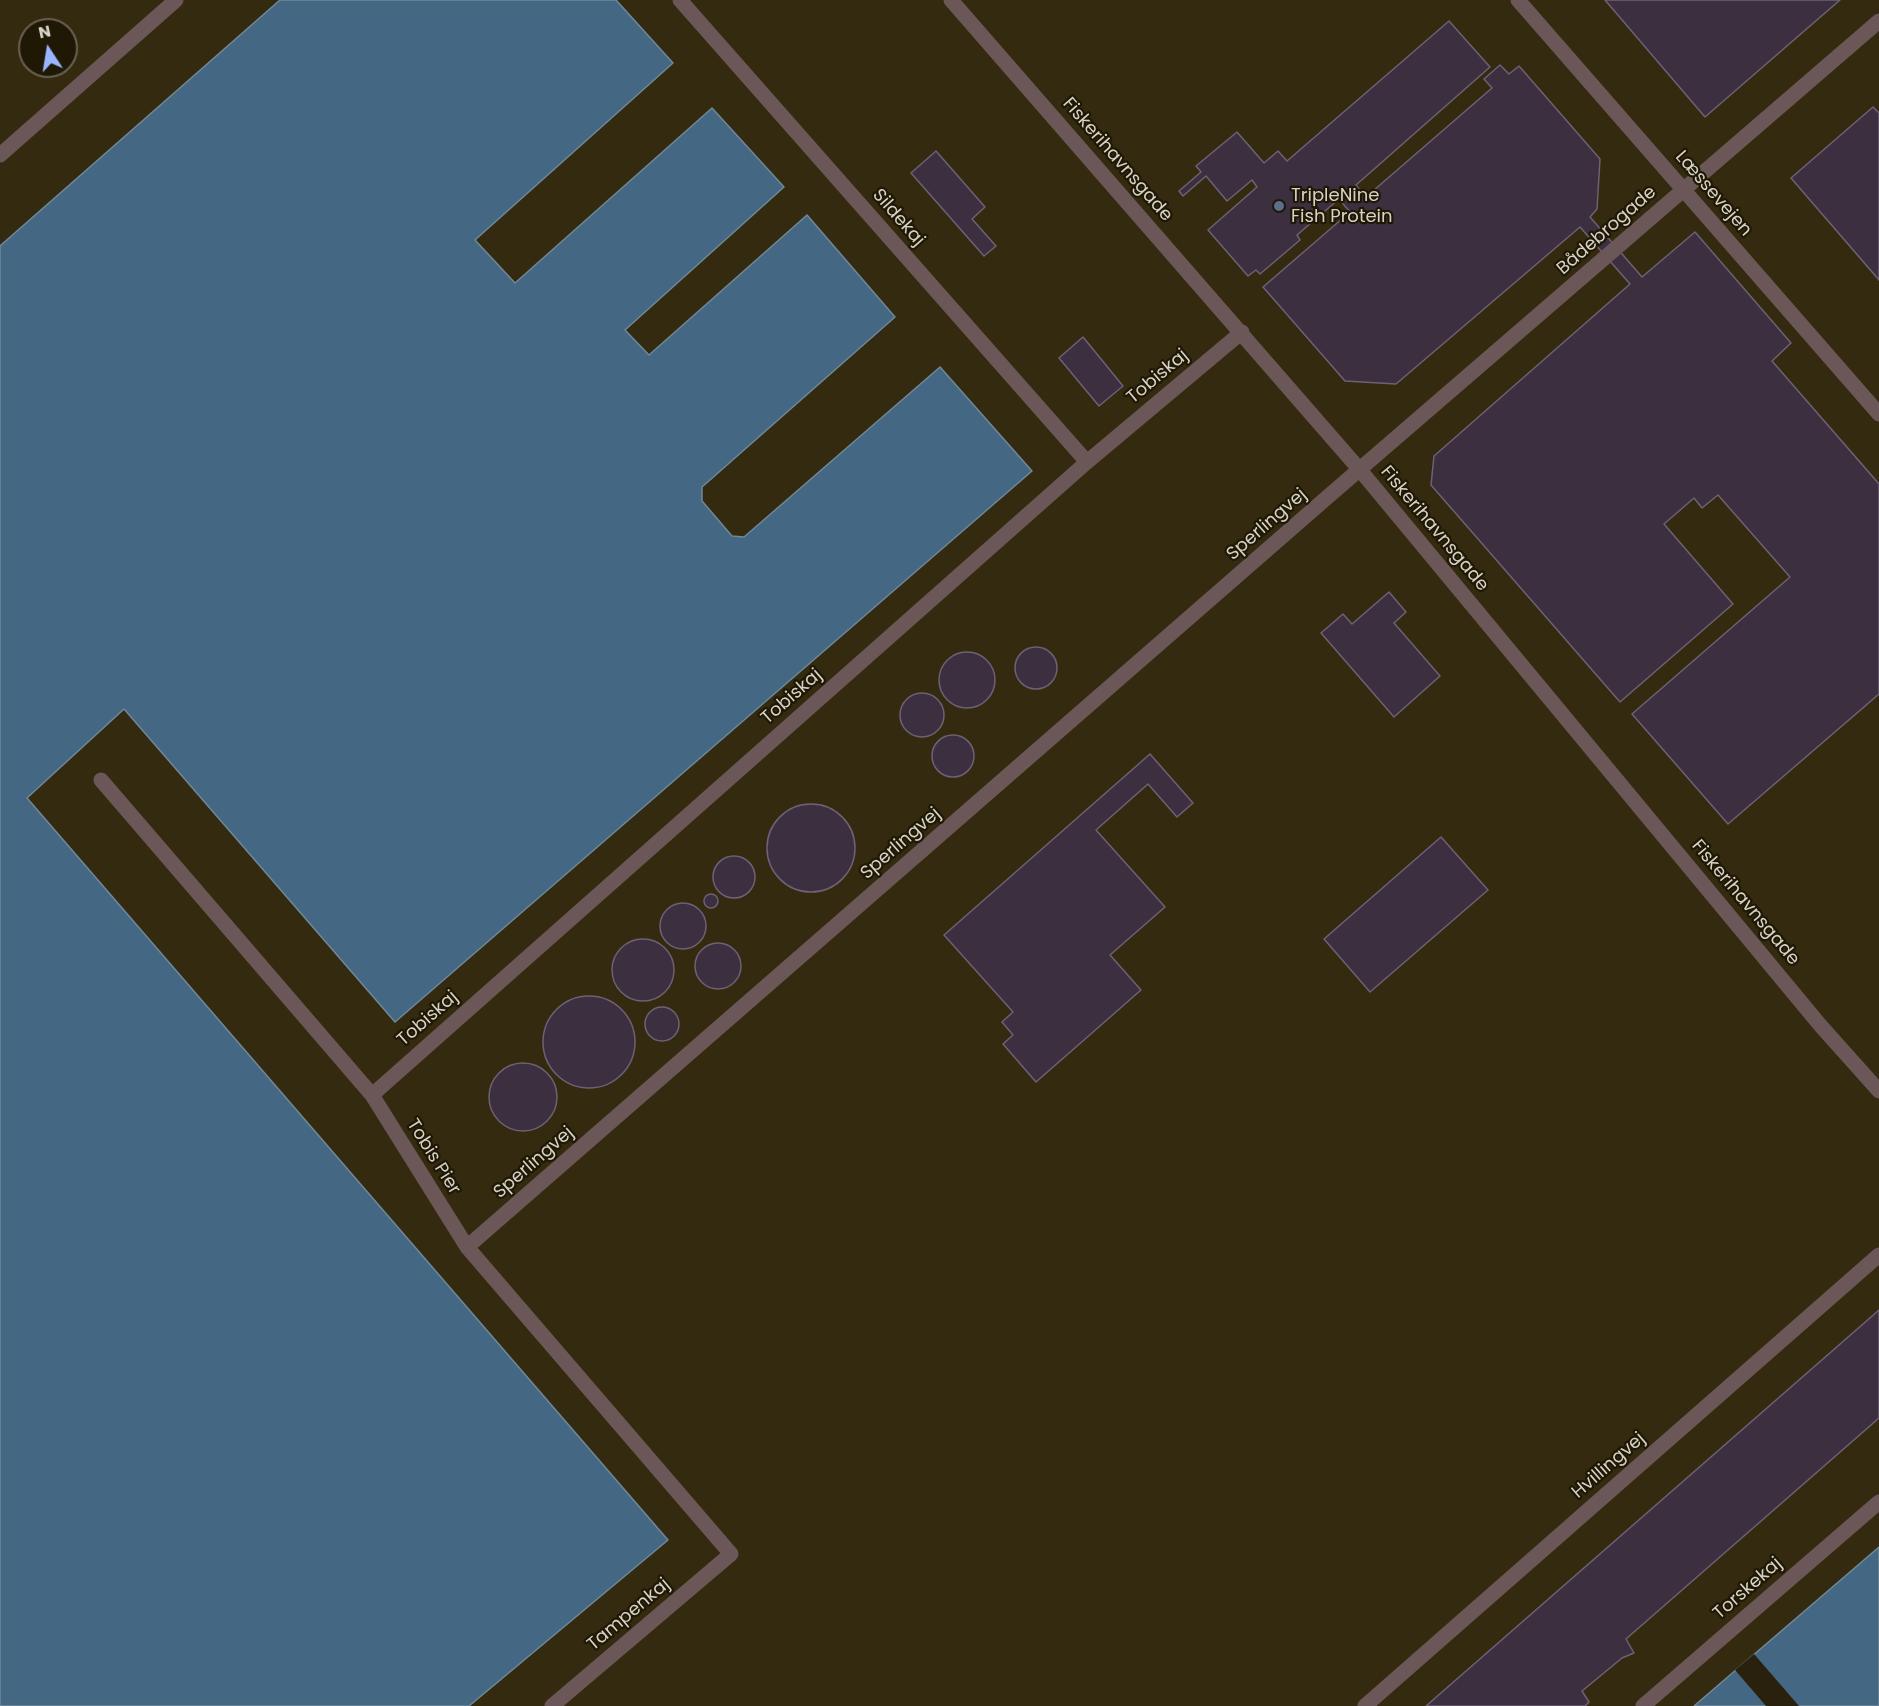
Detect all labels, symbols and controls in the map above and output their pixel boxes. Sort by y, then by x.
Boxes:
north arrow [18,18,78,78]
text: N [36,19,53,44]
street label: Fiskerihavnsgade [1057,94,1177,226]
street label: Læssevejen [1670,147,1756,241]
street label: Bådebrogade [1553,182,1661,280]
street label: Sildekaj [867,185,929,251]
place label: TripleNine Fish Protein [1291,185,1393,228]
marker: TripleNine Fish Protein [1272,199,1286,213]
street label: Tobiskaj [1123,345,1193,409]
street label: Fiskerihavnsgade [1375,462,1493,596]
street label: Sperlingvej [1223,484,1311,566]
street label: Tobiskaj [757,665,827,729]
street label: Sperlingvej [857,803,945,885]
street label: Fiskerihavnsgade [1686,836,1804,970]
street label: Tobiskaj [393,987,463,1051]
street label: Tobis Pier [401,1115,465,1199]
street label: Sperlingvej [490,1122,578,1204]
street label: Hvillingvej [1568,1428,1650,1504]
street label: Torskekaj [1709,1553,1787,1625]
street label: Tampenkaj [583,1574,675,1656]

